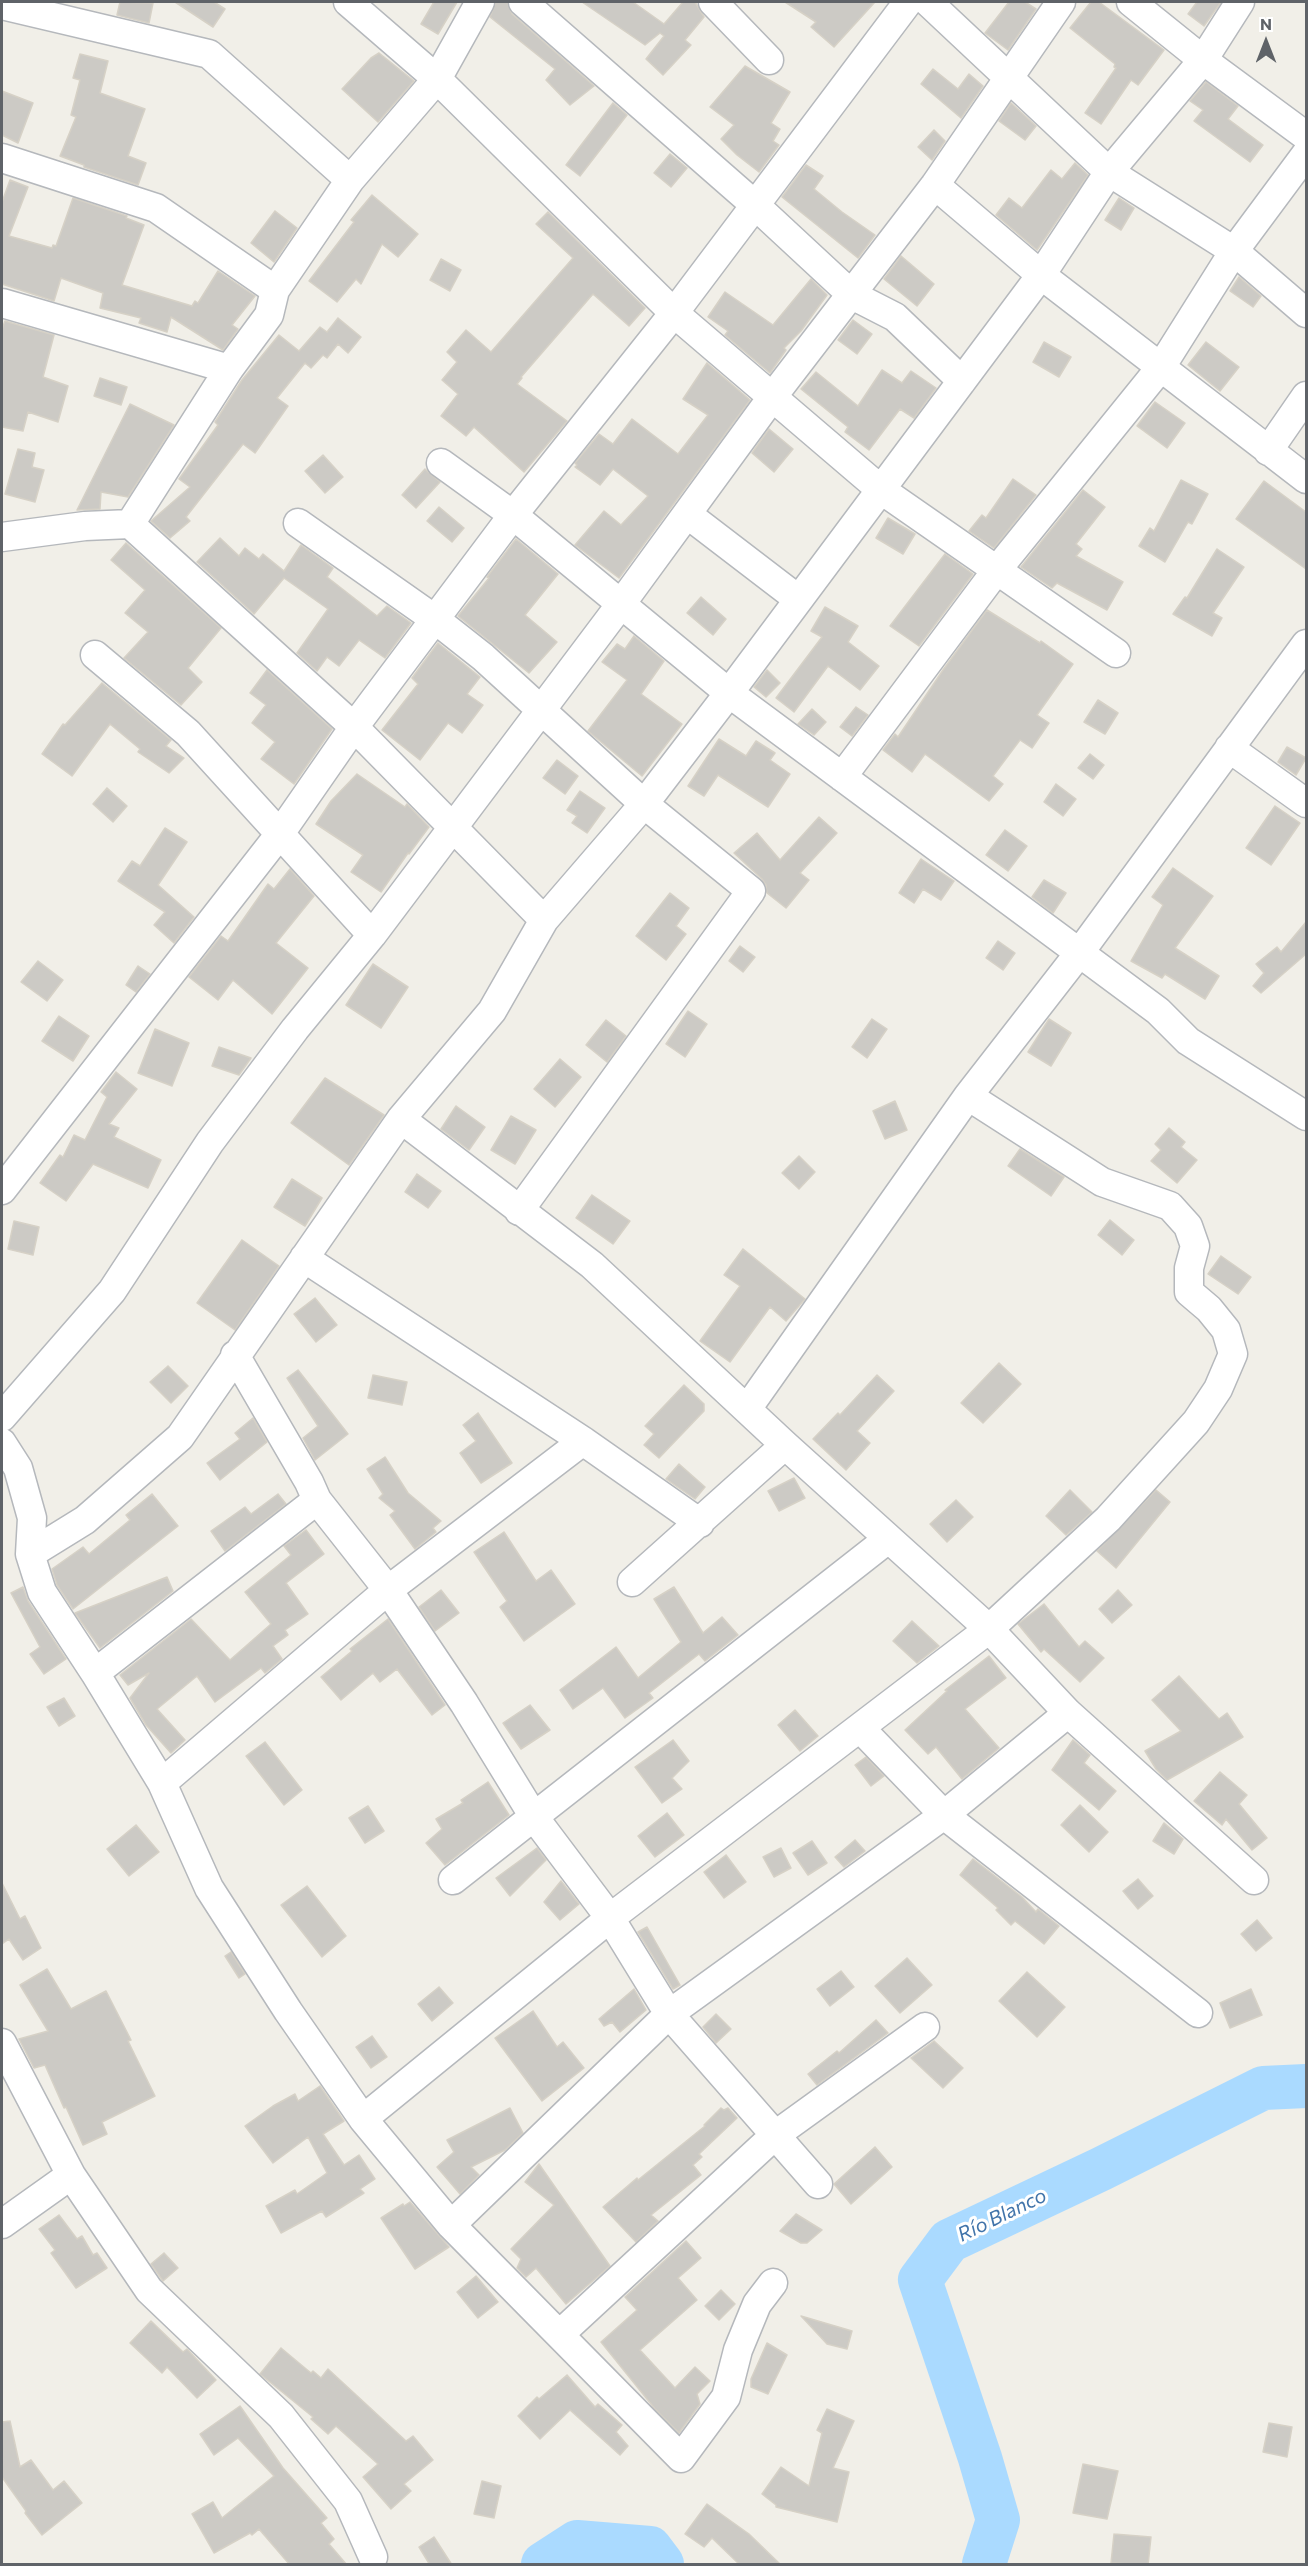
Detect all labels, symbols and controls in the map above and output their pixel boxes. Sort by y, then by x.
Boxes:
north arrow [1236,12,1296,72]
text: N [1260,14,1272,33]
water label: Río Blanco [954,2183,1050,2247]

